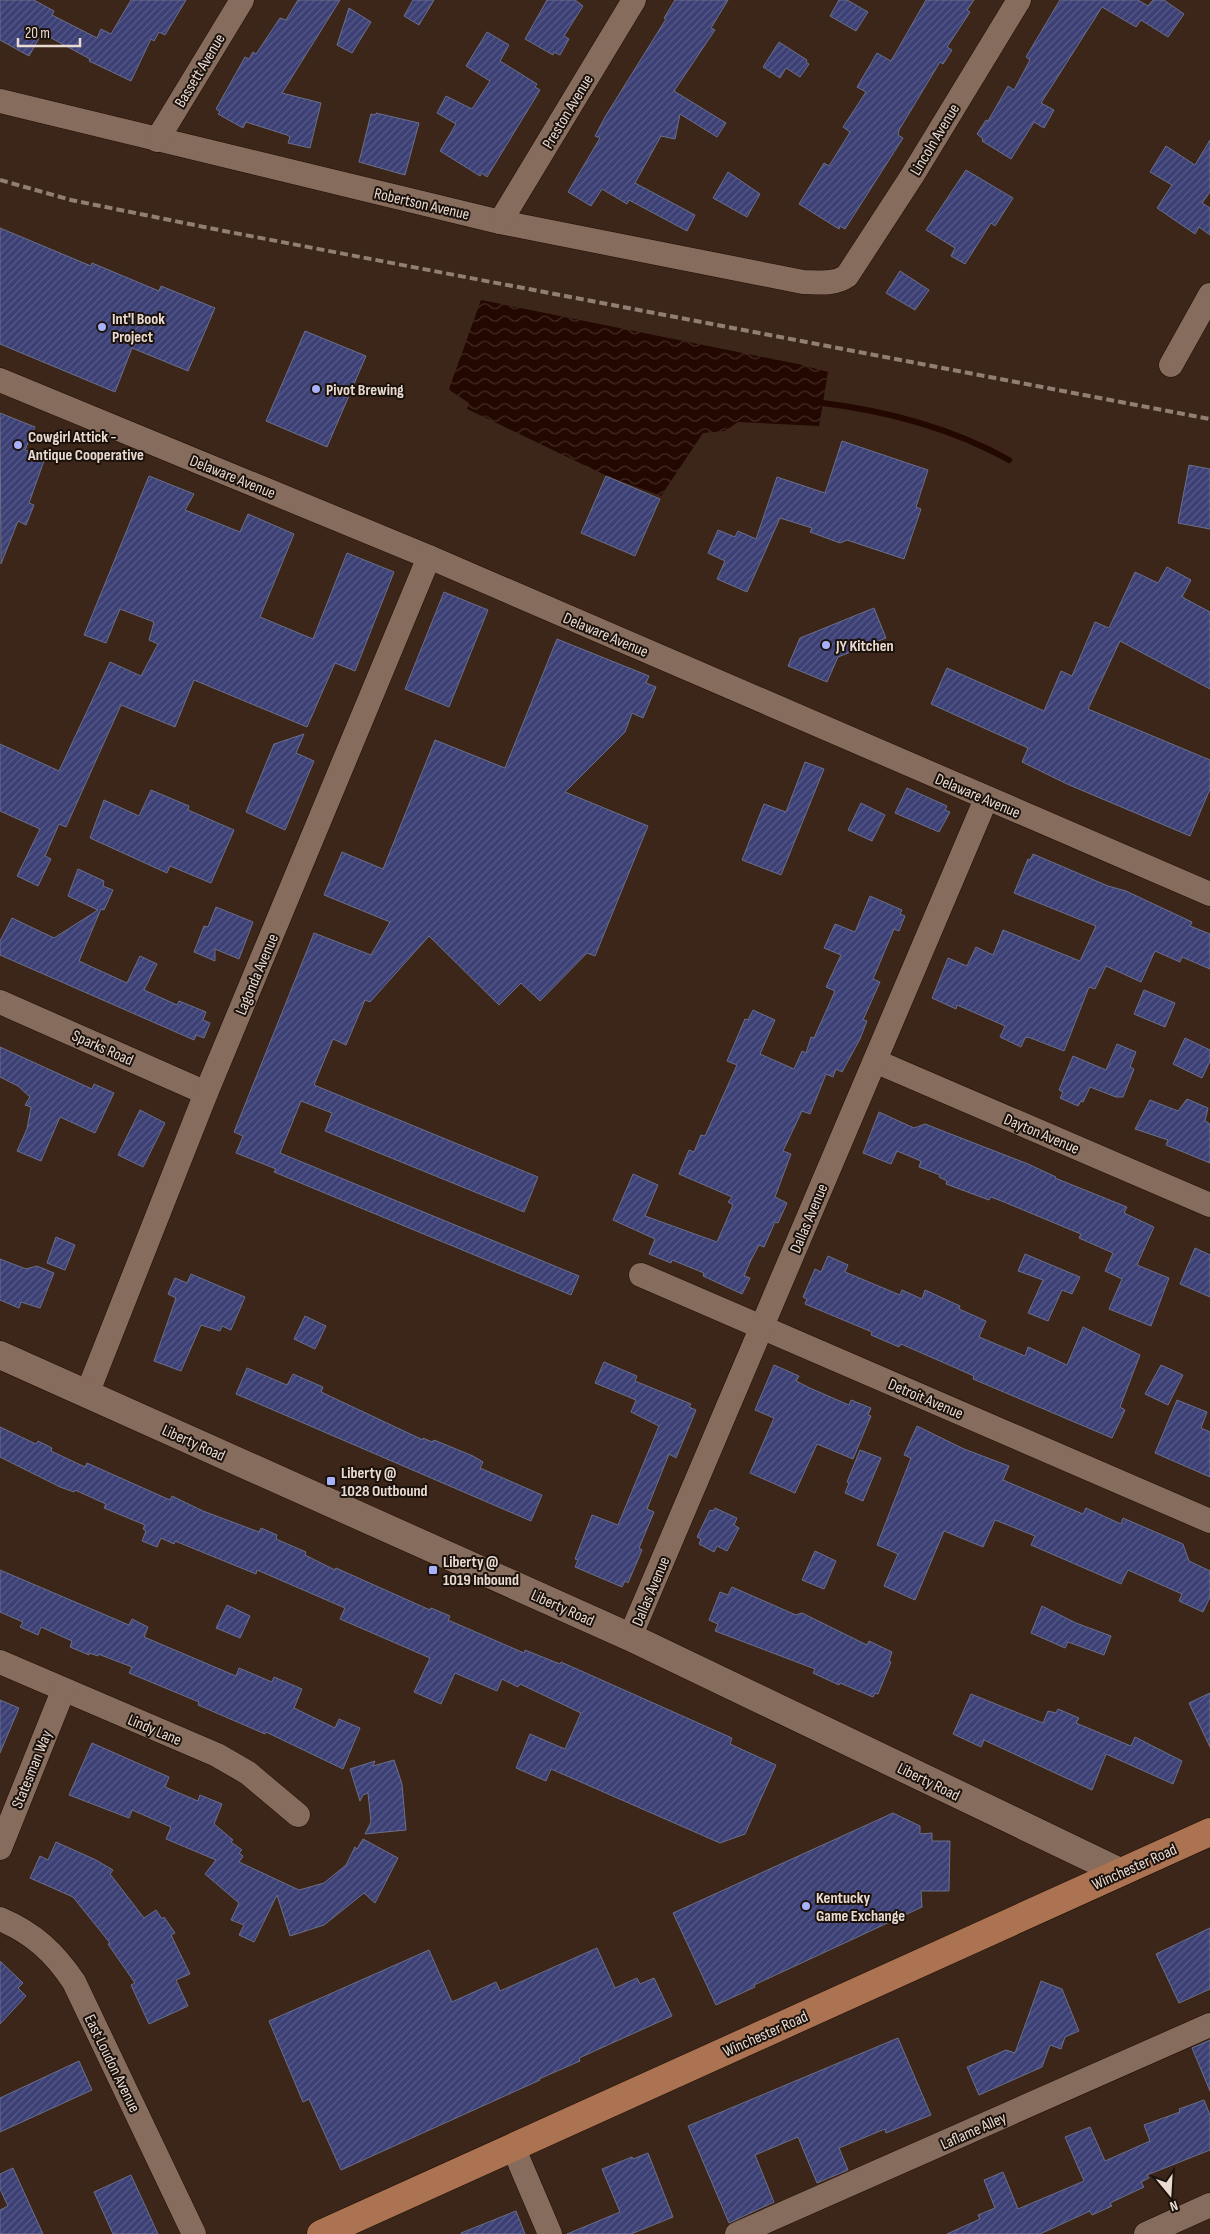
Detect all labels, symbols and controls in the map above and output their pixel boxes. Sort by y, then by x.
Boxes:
scale bar [18,15,80,47]
text: 20 m [25,24,50,43]
street label: Bassett Avenue [171,31,230,111]
street label: Preston Avenue [539,71,598,152]
street label: Lincoln Avenue [906,100,964,179]
street label: Robertson Avenue [372,184,471,225]
place label: Int'l Book Project [112,310,165,347]
marker: Int'l Book Project [96,321,108,333]
place label: Pivot Brewing [326,381,404,400]
marker: Pivot Brewing [310,383,322,395]
place label: Cowgirl Attick - Antique Cooperative [27,428,144,465]
marker: Cowgirl Attick - Antique Cooperative [12,439,24,451]
street label: Delaware Avenue [187,452,278,503]
street label: Delaware Avenue [560,609,651,662]
place label: JY Kitchen [835,637,894,656]
marker: JY Kitchen [820,639,832,651]
street label: Delaware Avenue [932,770,1023,823]
street label: Lagonda Avenue [232,931,283,1018]
street label: Sparks Road [69,1026,136,1070]
street label: Dayton Avenue [1001,1110,1082,1159]
street label: Dallas Avenue [786,1181,832,1256]
street label: Detroit Avenue [885,1375,966,1424]
street label: Liberty Road [159,1421,228,1466]
place label: Liberty @ 1028 Outbound [341,1464,428,1501]
marker: Liberty @ 1028 Outbound [325,1475,337,1487]
place label: Liberty @ 1019 Inbound [443,1553,519,1590]
street label: Dallas Avenue [628,1554,674,1629]
marker: Liberty @ 1019 Inbound [427,1564,439,1576]
street label: Liberty Road [528,1586,597,1631]
street label: Lindy Lane [125,1711,184,1750]
street label: Statesman Way [8,1728,57,1811]
street label: Liberty Road [894,1759,963,1806]
street label: Winchester Road [1089,1840,1180,1894]
place label: Kentucky Game Exchange [816,1889,905,1926]
marker: Kentucky Game Exchange [800,1900,812,1912]
street label: Winchester Road [720,2007,811,2061]
street label: East Loudon Avenue [80,2012,144,2116]
street label: Laflame Alley [938,2108,1009,2154]
north arrow [1145,2169,1195,2219]
text: N [1168,2197,1180,2215]

